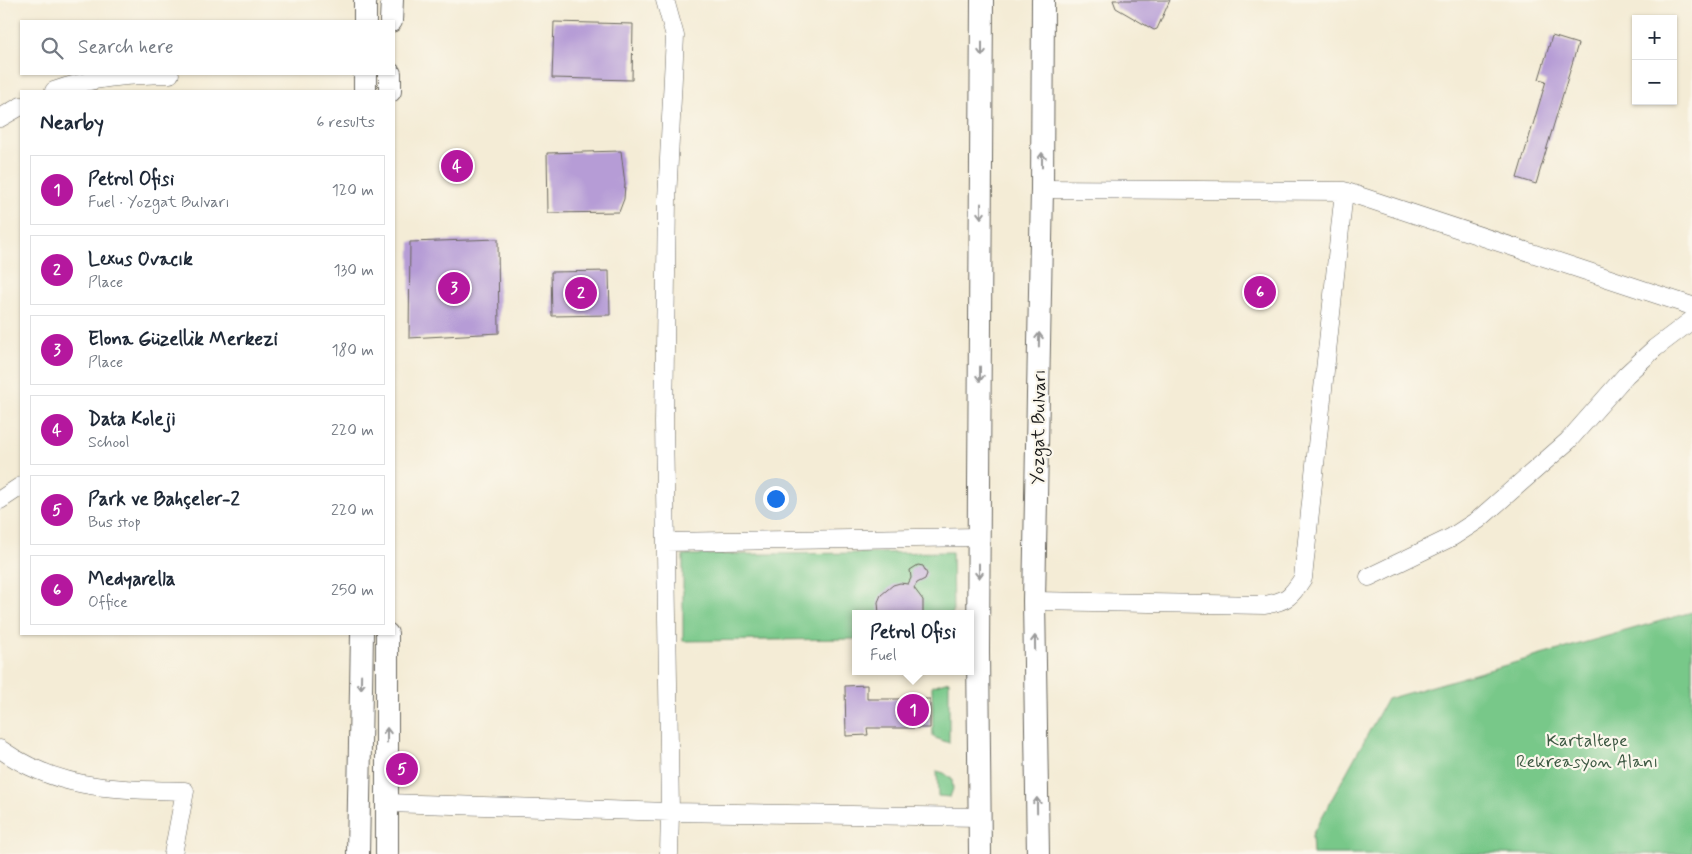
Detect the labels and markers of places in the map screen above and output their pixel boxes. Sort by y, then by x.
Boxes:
pin: 4 [441,147,473,185]
pin: 3 [438,269,470,307]
pin: 6 [1244,273,1276,311]
pin: 2 [565,274,597,312]
pin: 1 [897,691,929,729]
pin: 5 [386,750,418,788]

